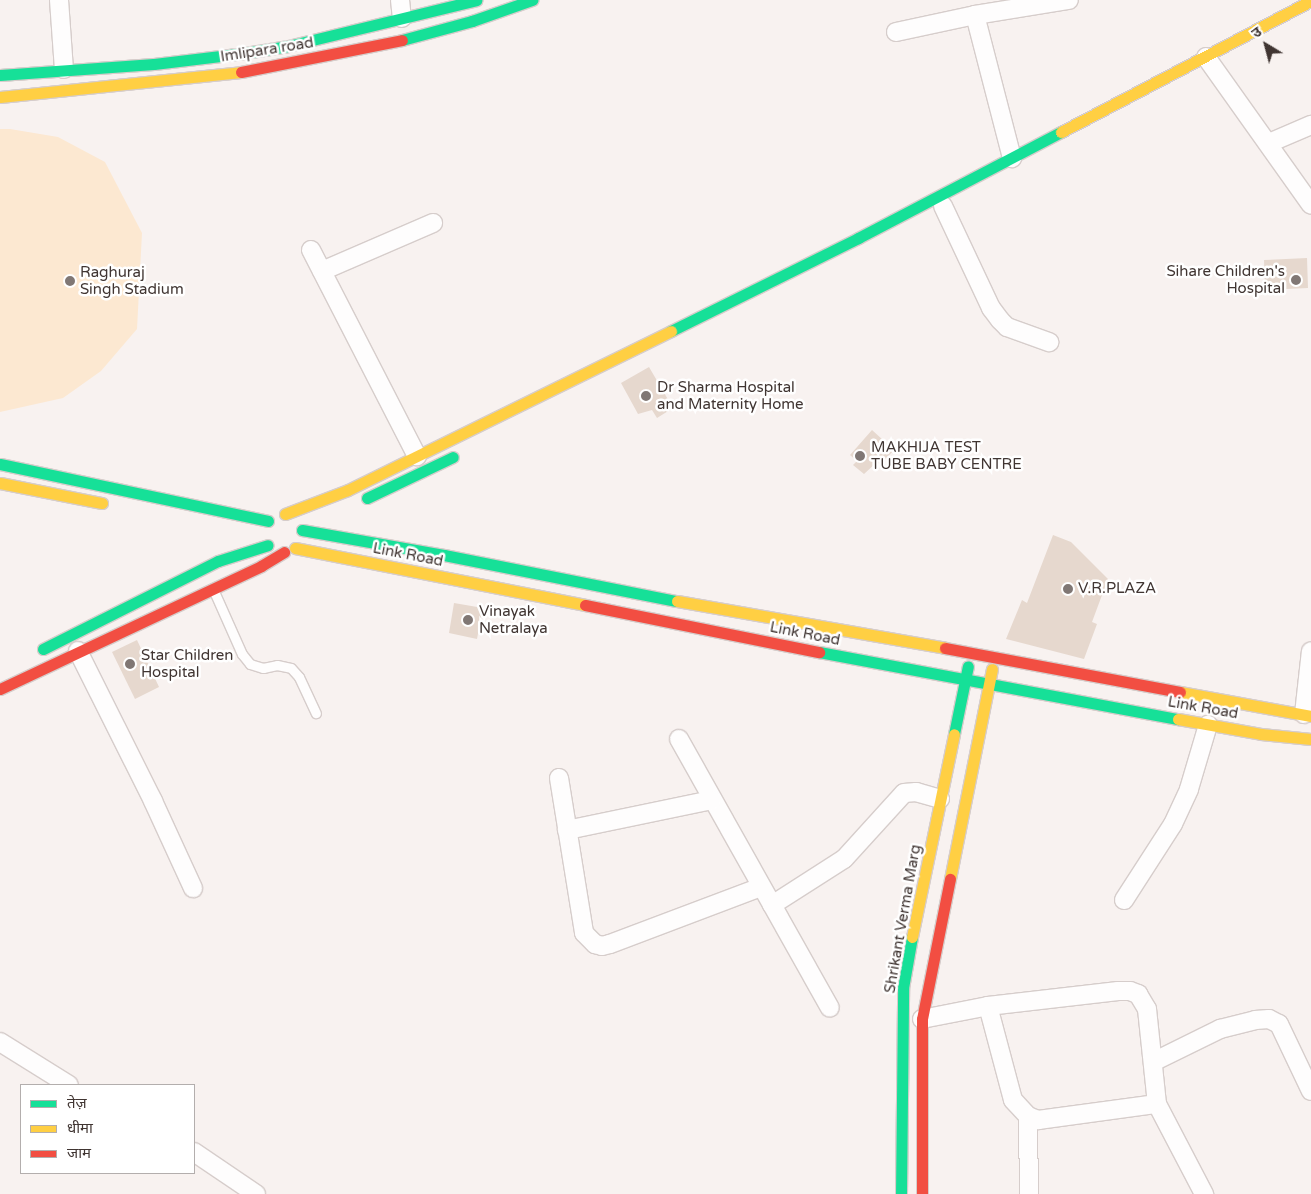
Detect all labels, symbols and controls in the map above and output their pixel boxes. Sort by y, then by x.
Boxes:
north arrow [1241,20,1291,70]
text: उ [1248,23,1265,42]
street label: Imlipara road [219,34,315,66]
place label: Sihare Children's Hospital [1167,262,1285,297]
place label: Raghuraj Singh Stadium [80,263,184,298]
marker: Sihare Children's Hospital [1289,273,1303,287]
marker: Raghuraj Singh Stadium [64,275,76,287]
place label: Dr Sharma Hospital and Maternity Home [657,378,804,413]
marker: Dr Sharma Hospital and Maternity Home [639,389,653,403]
place label: MAKHIJA TEST TUBE BABY CENTRE [871,438,1022,473]
marker: MAKHIJA TEST TUBE BABY CENTRE [853,449,867,463]
street label: Link Road [371,539,445,571]
place label: V.R.PLAZA [1078,580,1156,598]
marker: V.R.PLAZA [1062,583,1074,595]
place label: Vinayak Netralaya [479,602,548,637]
marker: Vinayak Netralaya [461,613,475,627]
street label: Link Road [768,618,842,650]
place label: Star Children Hospital [141,646,233,681]
marker: Star Children Hospital [123,657,137,671]
street label: Link Road [1166,693,1240,723]
street label: Shrikant Verma Marg [881,843,925,995]
legend [20,1084,195,1174]
text: तेज़ [67,1094,87,1112]
text: धीमा [67,1119,93,1137]
text: जाम [67,1144,91,1162]

